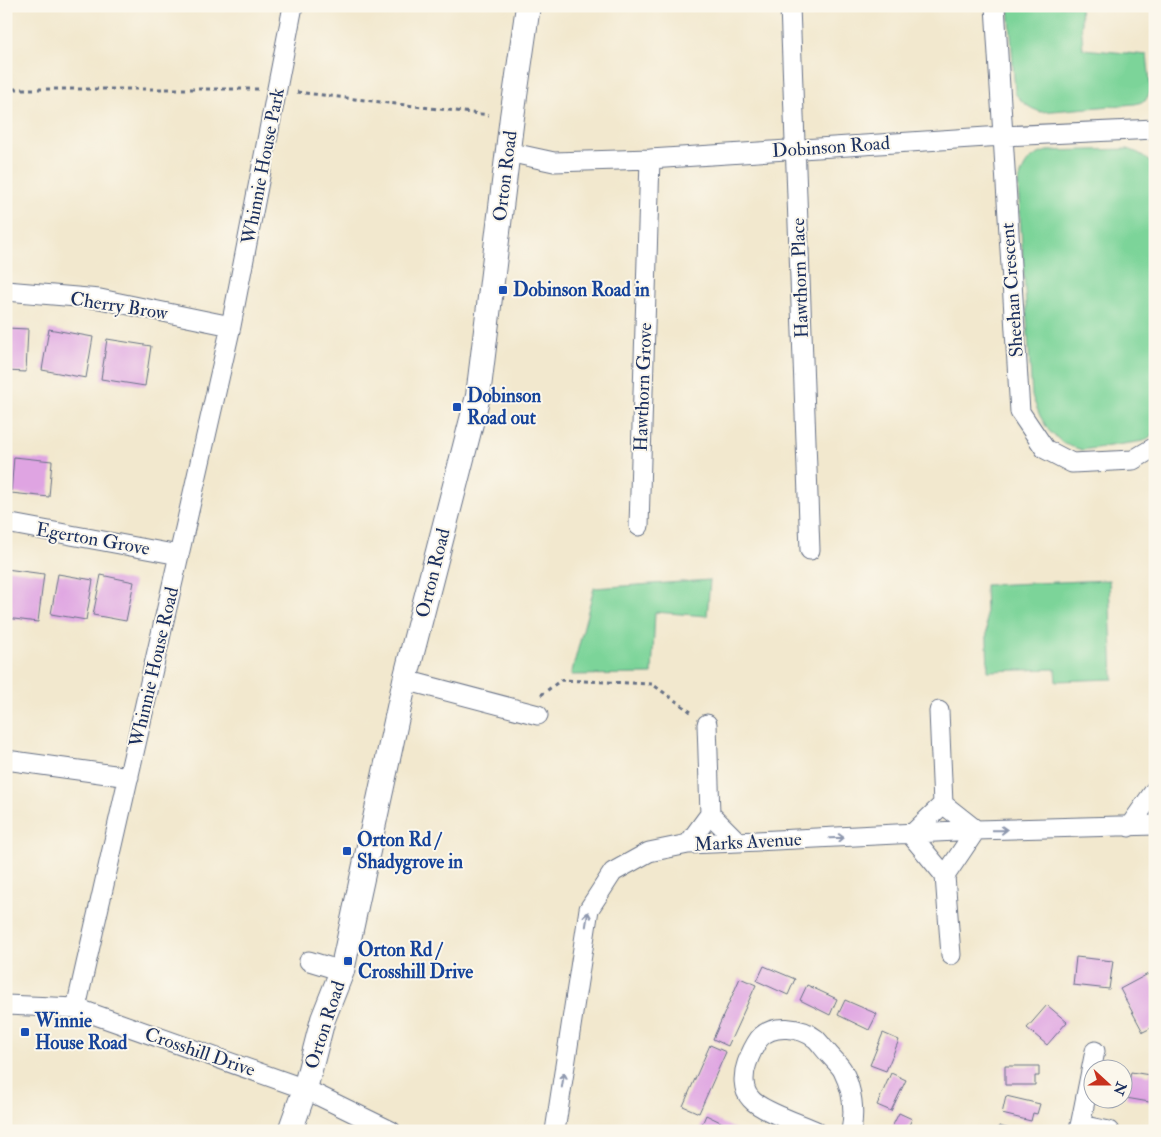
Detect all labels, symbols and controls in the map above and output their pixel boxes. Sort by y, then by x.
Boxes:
street label: Whinnie House Park [236,86,290,247]
street label: Orton Road [488,129,523,223]
street label: Dobinson Road [771,131,891,163]
street label: Hawthorn Place [786,217,814,339]
street label: Sheehan Crescent [995,222,1029,358]
place label: Dobinson Road in [513,278,650,302]
marker: Dobinson Road in [497,284,509,296]
street label: Cherry Brow [69,286,170,326]
street label: Hawthorn Grove [629,322,657,452]
place label: Dobinson Road out [467,384,541,430]
marker: Dobinson Road out [451,401,463,413]
street label: Egerton Grove [34,517,152,561]
street label: Orton Road [410,525,456,620]
street label: Whinnie House Road [124,584,184,750]
one-way arrow [991,825,1007,834]
street label: Marks Avenue [694,827,802,857]
place label: Orton Rd / Shadygrove in [357,828,463,875]
one-way arrow [829,833,845,842]
marker: Orton Rd / Shadygrove in [341,845,353,857]
one-way arrow [583,912,593,928]
place label: Orton Rd / Crosshill Drive [358,938,473,984]
marker: Orton Rd / Crosshill Drive [342,955,354,967]
street label: Orton Road [299,977,351,1072]
place label: Winnie House Road [34,1009,128,1055]
street label: Crosshill Drive [142,1022,258,1082]
marker: Winnie House Road [19,1026,31,1038]
north arrow [1084,1060,1134,1110]
one-way arrow [558,1072,568,1088]
text: N [1109,1079,1130,1098]

